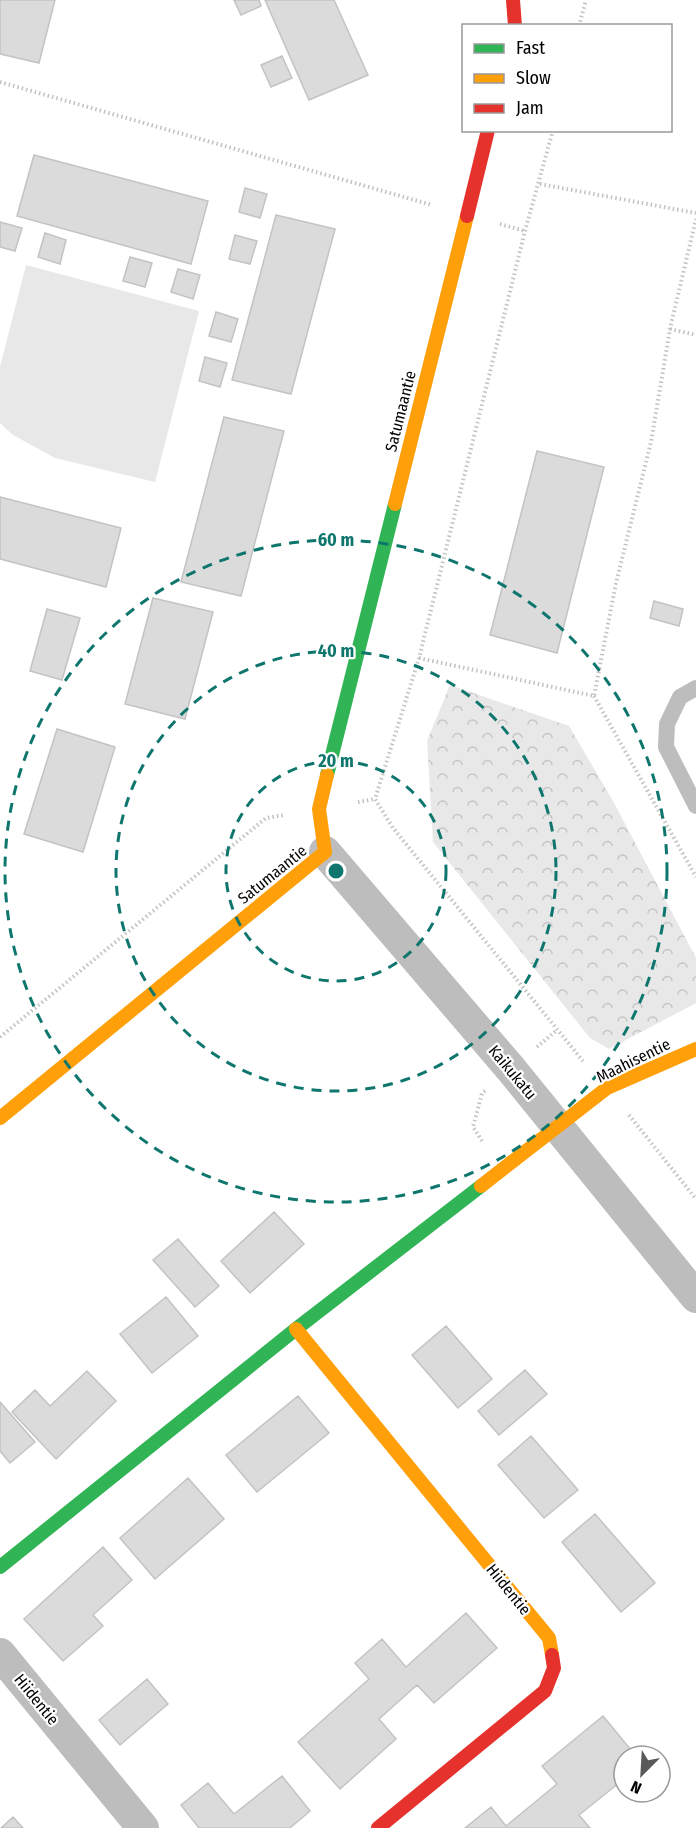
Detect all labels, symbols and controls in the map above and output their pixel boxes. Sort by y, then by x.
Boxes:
legend [462,24,672,132]
text: Fast [516,37,545,59]
text: Slow [516,67,551,89]
text: Jam [516,97,544,119]
street label: Satumaantie [381,369,420,454]
text: 60 m [318,529,354,551]
text: 40 m [318,640,354,662]
text: 20 m [317,750,354,772]
street label: Satumaantie [234,841,311,908]
centre of rings [326,861,346,881]
street label: Maahisentie [593,1034,673,1086]
street label: Kaikukatu [485,1041,541,1103]
street label: Hiidentie [482,1560,535,1619]
street label: Hiidentie [10,1670,63,1729]
north arrow [612,1744,672,1804]
text: N [628,1777,644,1798]

